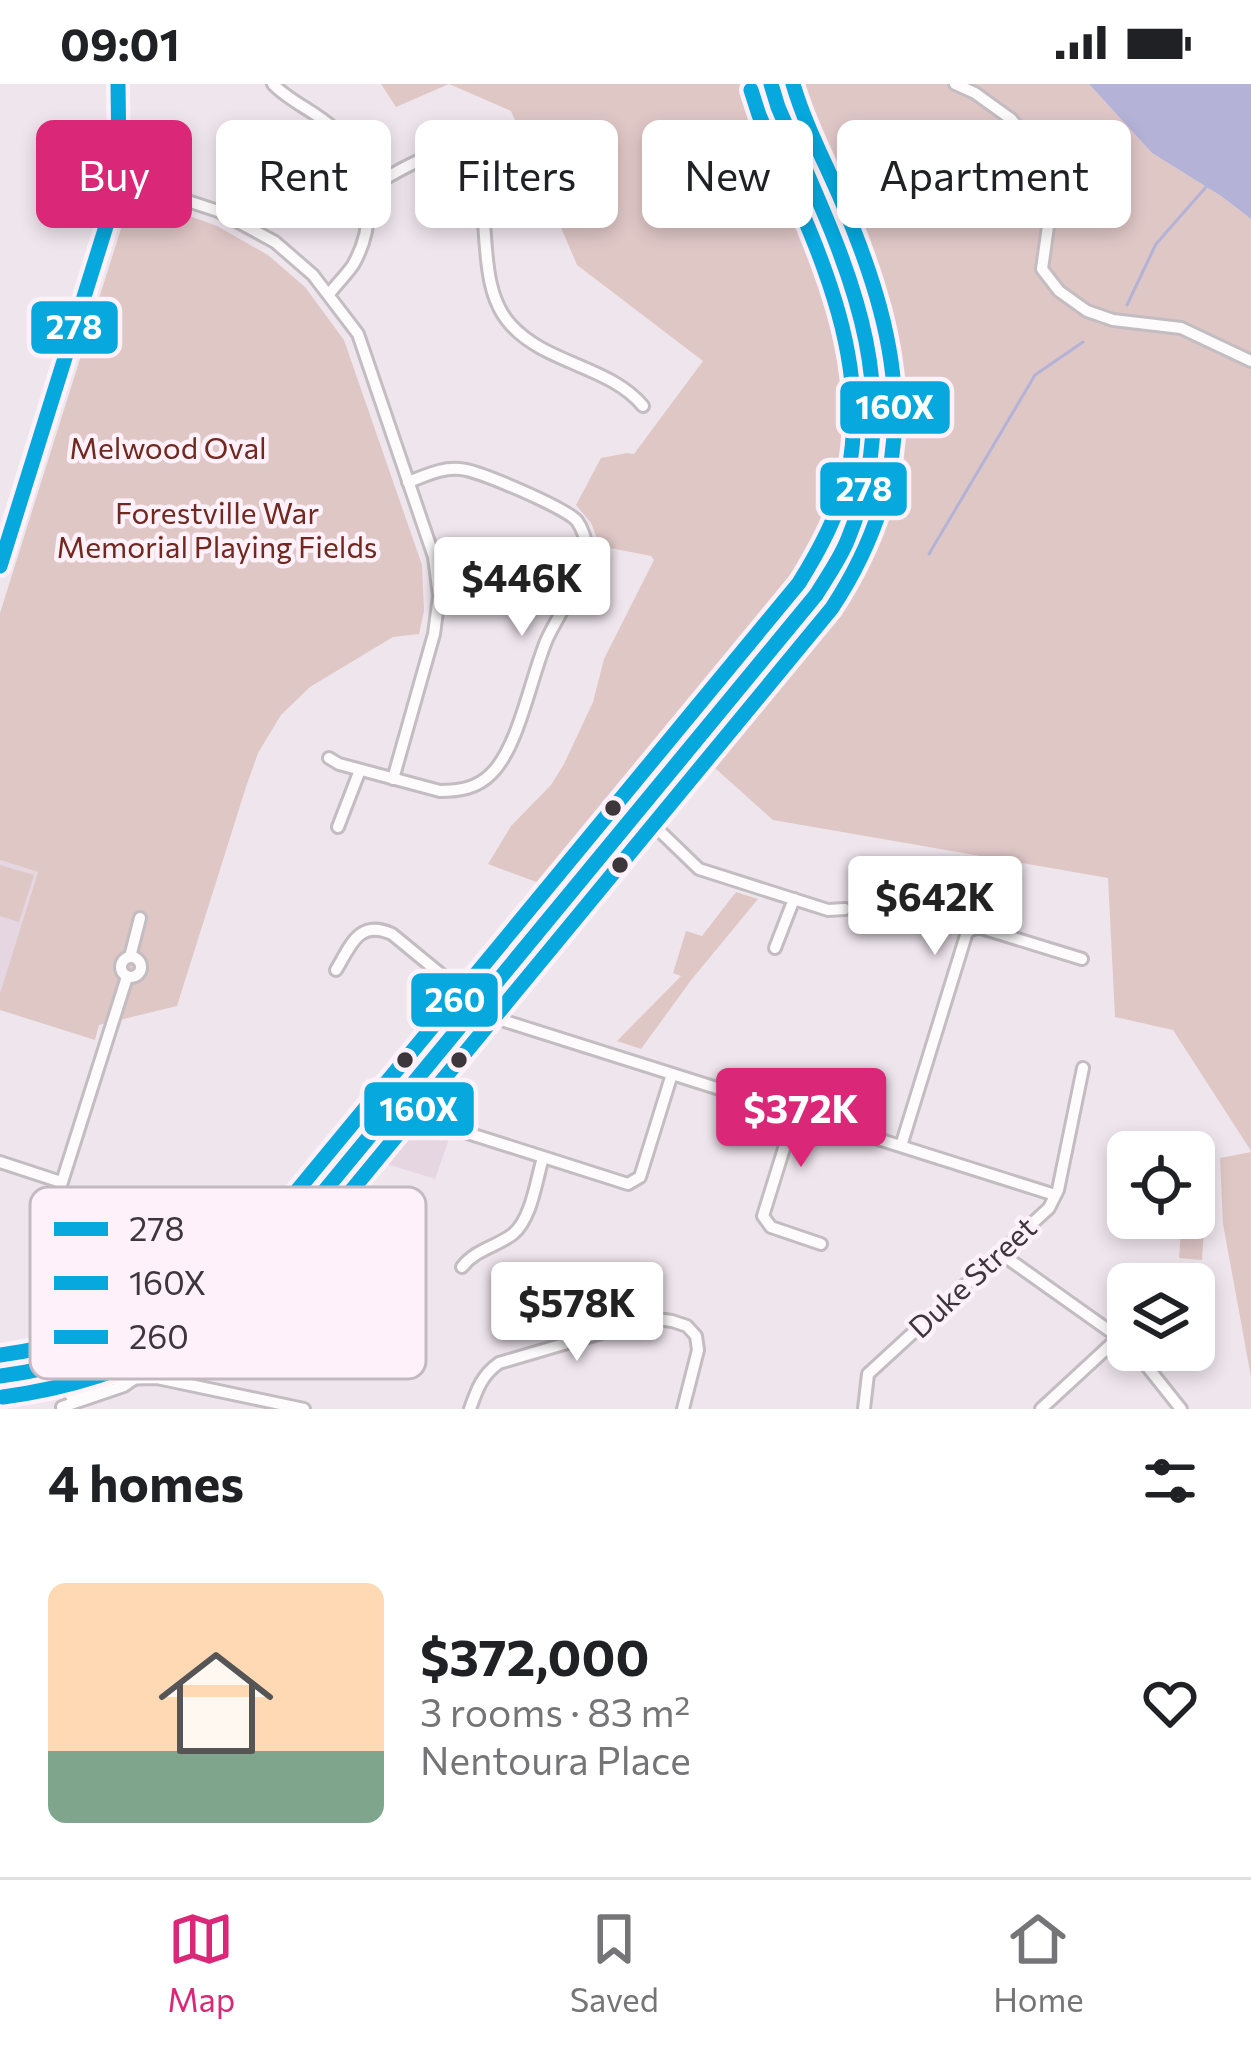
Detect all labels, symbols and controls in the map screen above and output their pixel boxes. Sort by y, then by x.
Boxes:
text: 09:01 [60,15,180,70]
chip: Buy [36,120,192,228]
chip: Rent [216,120,391,228]
chip: Filters [415,120,618,228]
chip: New [642,120,813,228]
chip: Apartment [837,120,1131,228]
line badge: 278 [29,299,120,356]
text: 278 [46,305,102,346]
line badge: 160X [838,379,952,436]
text: 160X [855,385,935,426]
park label: Melwood Oval [69,428,267,465]
line badge: 278 [818,460,909,518]
text: 278 [836,467,892,508]
park label: Forestville War Memorial Playing Fields [57,493,377,564]
pin: $446K [438,537,606,639]
text: $446K [461,552,583,600]
unlabelled marker [602,797,624,819]
unlabelled marker [609,854,631,876]
pin: $642K [851,856,1019,958]
text: $642K [875,871,995,919]
line badge: 260 [409,971,500,1029]
text: 260 [425,978,485,1019]
unlabelled marker [394,1049,416,1071]
unlabelled marker [448,1049,470,1071]
pin: $372K [717,1068,885,1170]
line badge: 160X [362,1080,476,1138]
text: $372K [743,1083,859,1131]
text: 160X [379,1087,459,1128]
map controls [1107,1131,1215,1371]
button: locate [1107,1131,1215,1239]
legend [30,1187,426,1379]
text: 278 [129,1207,185,1248]
street label: Duke Street [900,1208,1043,1345]
text: 160X [129,1261,206,1302]
pin: $578K [493,1262,661,1364]
button: layers [1107,1263,1215,1371]
text: $578K [518,1277,636,1325]
text: 260 [129,1315,189,1356]
icon: filters [1137,1448,1203,1514]
text: 4 homes [48,1450,244,1513]
text: $372,000 [420,1624,649,1687]
icon: home [144,1631,288,1775]
icon: heart [1137,1670,1203,1736]
text: 3 rooms · 83 m² [420,1687,690,1735]
text: Nentoura Place [420,1735,691,1783]
tab: Map [167,1906,235,2019]
tab: Saved [570,1906,659,2019]
tab: Home [993,1906,1084,2019]

